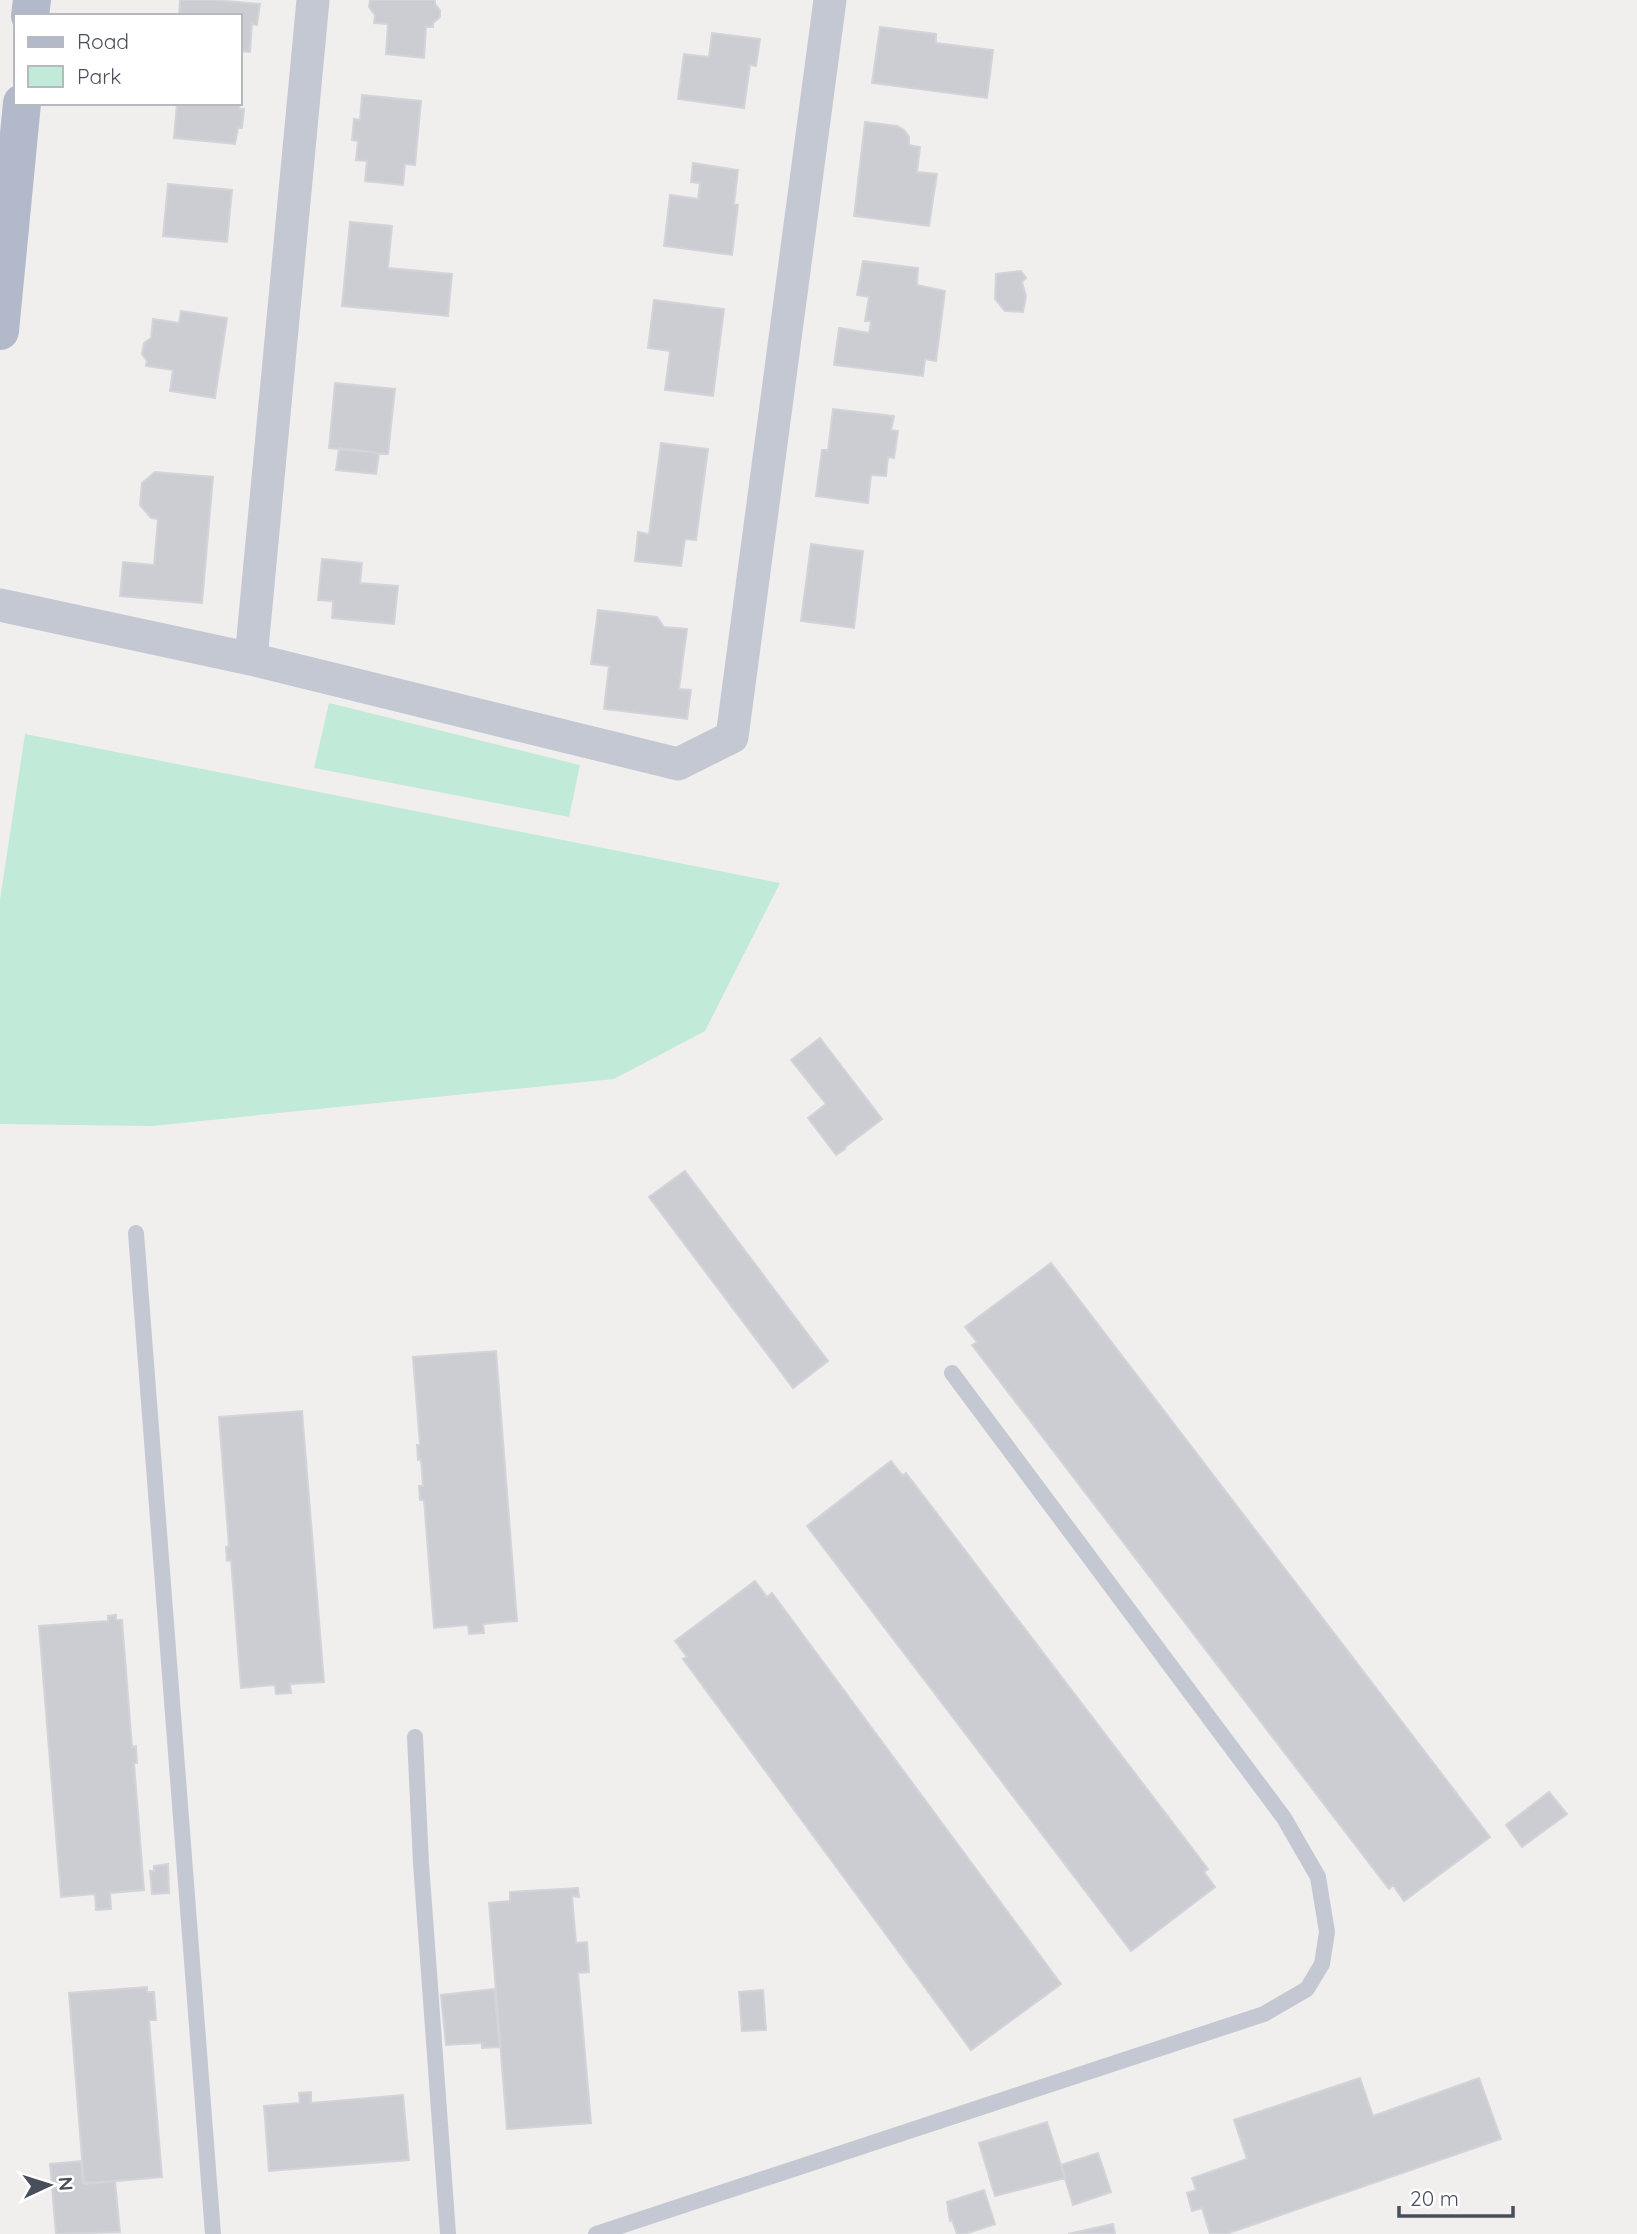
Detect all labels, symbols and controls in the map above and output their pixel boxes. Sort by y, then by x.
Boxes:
legend [14,14,242,105]
text: Road [77,28,129,54]
text: Park [77,63,121,89]
north arrow [14,2150,84,2220]
scale bar [1399,2174,1513,2218]
text: N [54,2176,78,2192]
text: 20 m [1410,2185,1459,2211]

